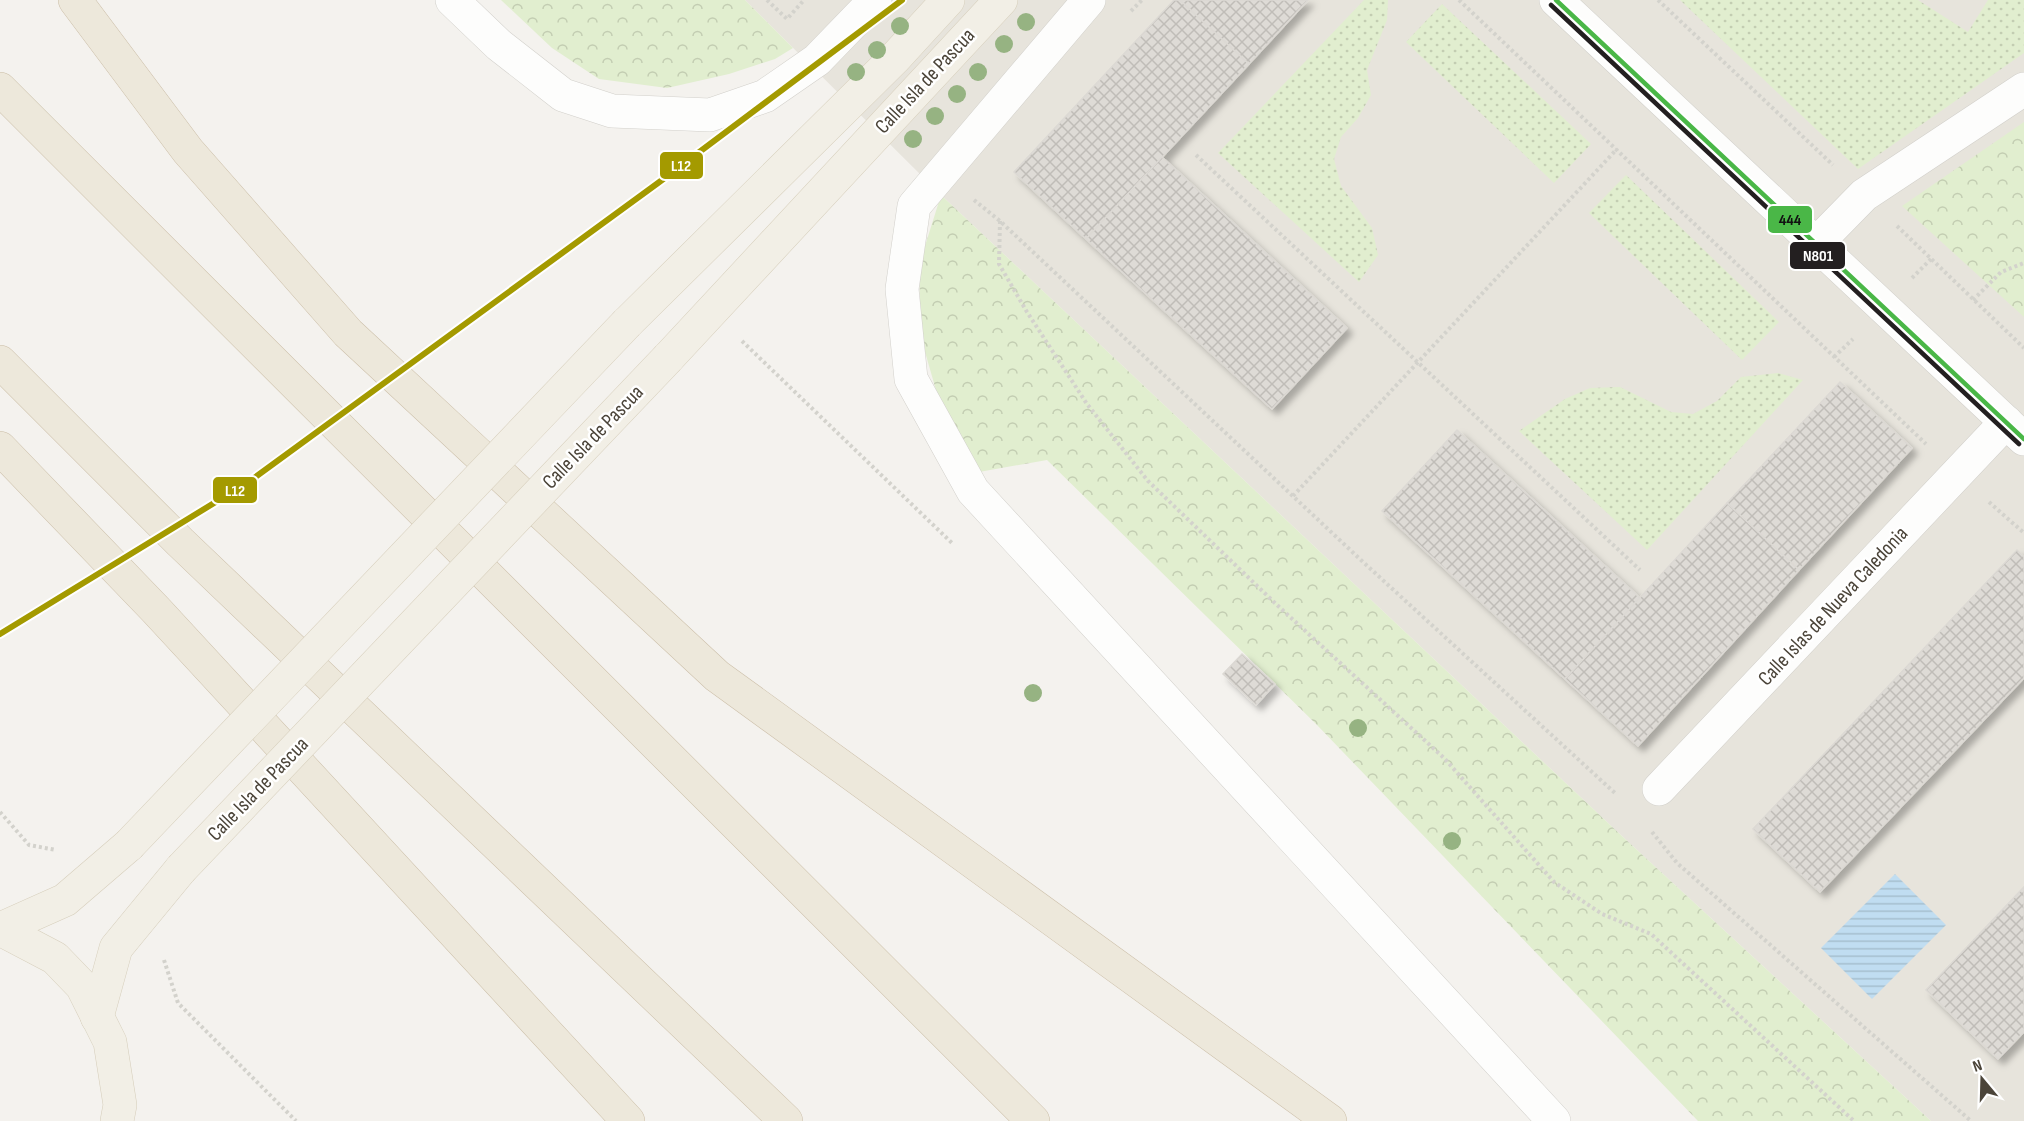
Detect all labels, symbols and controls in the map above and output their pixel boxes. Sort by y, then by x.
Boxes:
street label: Calle Isla de Pascua [870,23,980,139]
line badge: L12 [659,151,704,180]
text: L12 [671,157,691,176]
line badge: 444 [1767,205,1813,234]
text: 444 [1779,211,1802,230]
line badge: N801 [1789,241,1846,270]
text: N801 [1803,247,1834,266]
street label: Calle Isla de Pascua [537,380,649,494]
line badge: L12 [212,476,258,504]
text: L12 [225,482,245,501]
street label: Calle Islas de Nueva Caledonia [1753,521,1913,691]
street label: Calle Isla de Pascua [202,732,314,846]
north arrow [1952,1049,2012,1109]
text: N [1970,1056,1985,1077]

